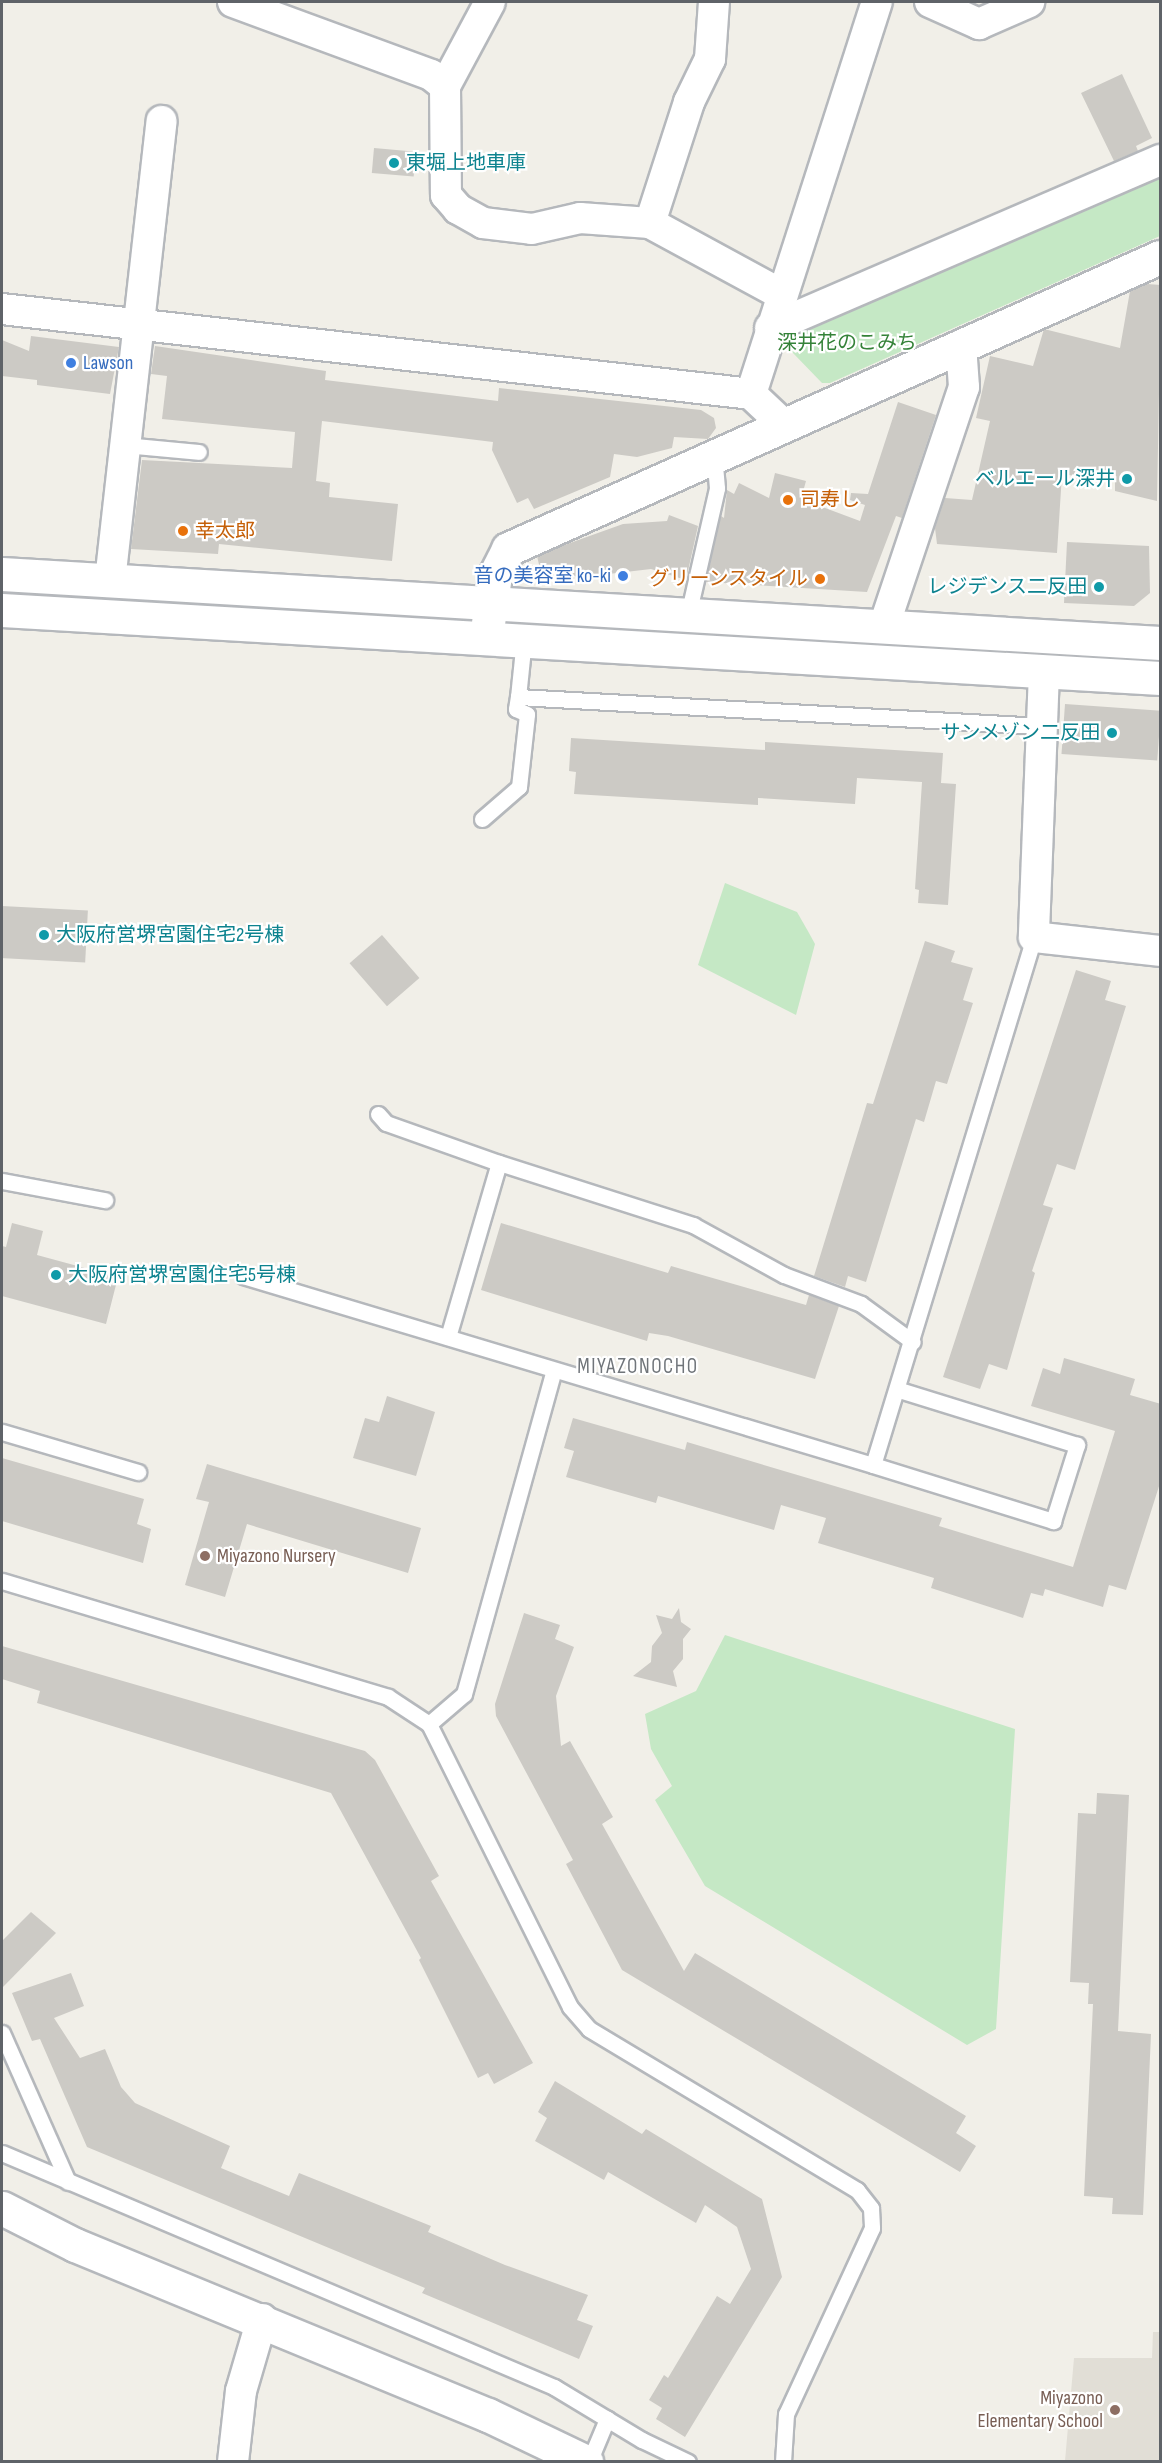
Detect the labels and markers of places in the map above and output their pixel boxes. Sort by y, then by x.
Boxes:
place label: 東堀上地車庫 [406,151,526,175]
marker: 東堀上地車庫 [387,156,401,170]
place label: Lawson [83,351,133,375]
marker: Lawson [64,356,78,370]
place label: ベルエール深井 [975,467,1115,491]
marker: ベルエール深井 [1120,472,1134,486]
place label: 司寿し [800,488,860,512]
marker: 司寿し [781,493,795,507]
place label: 幸太郎 [195,519,255,543]
marker: 幸太郎 [176,524,190,538]
place label: 音の美容室 ko-ki [473,564,611,588]
place label: グリーンスタイル [648,567,808,591]
marker: 音の美容室 ko-ki [616,569,630,583]
marker: グリーンスタイル [813,572,827,586]
place label: レジデンス二反田 [927,575,1087,599]
marker: レジデンス二反田 [1092,580,1106,594]
place label: サンメゾン二反田 [940,721,1100,745]
marker: サンメゾン二反田 [1105,726,1119,740]
place label: 大阪府営堺宮園住宅2号棟 [56,923,284,947]
marker: 大阪府営堺宮園住宅2号棟 [37,928,51,942]
place label: 大阪府営堺宮園住宅5号棟 [68,1263,296,1287]
marker: 大阪府営堺宮園住宅5号棟 [49,1268,63,1282]
place label: Miyazono Nursery [217,1544,336,1568]
marker: Miyazono Nursery [198,1549,212,1563]
place label: Miyazono Elementary School [977,2386,1103,2433]
marker: Miyazono Elementary School [1108,2403,1122,2417]

